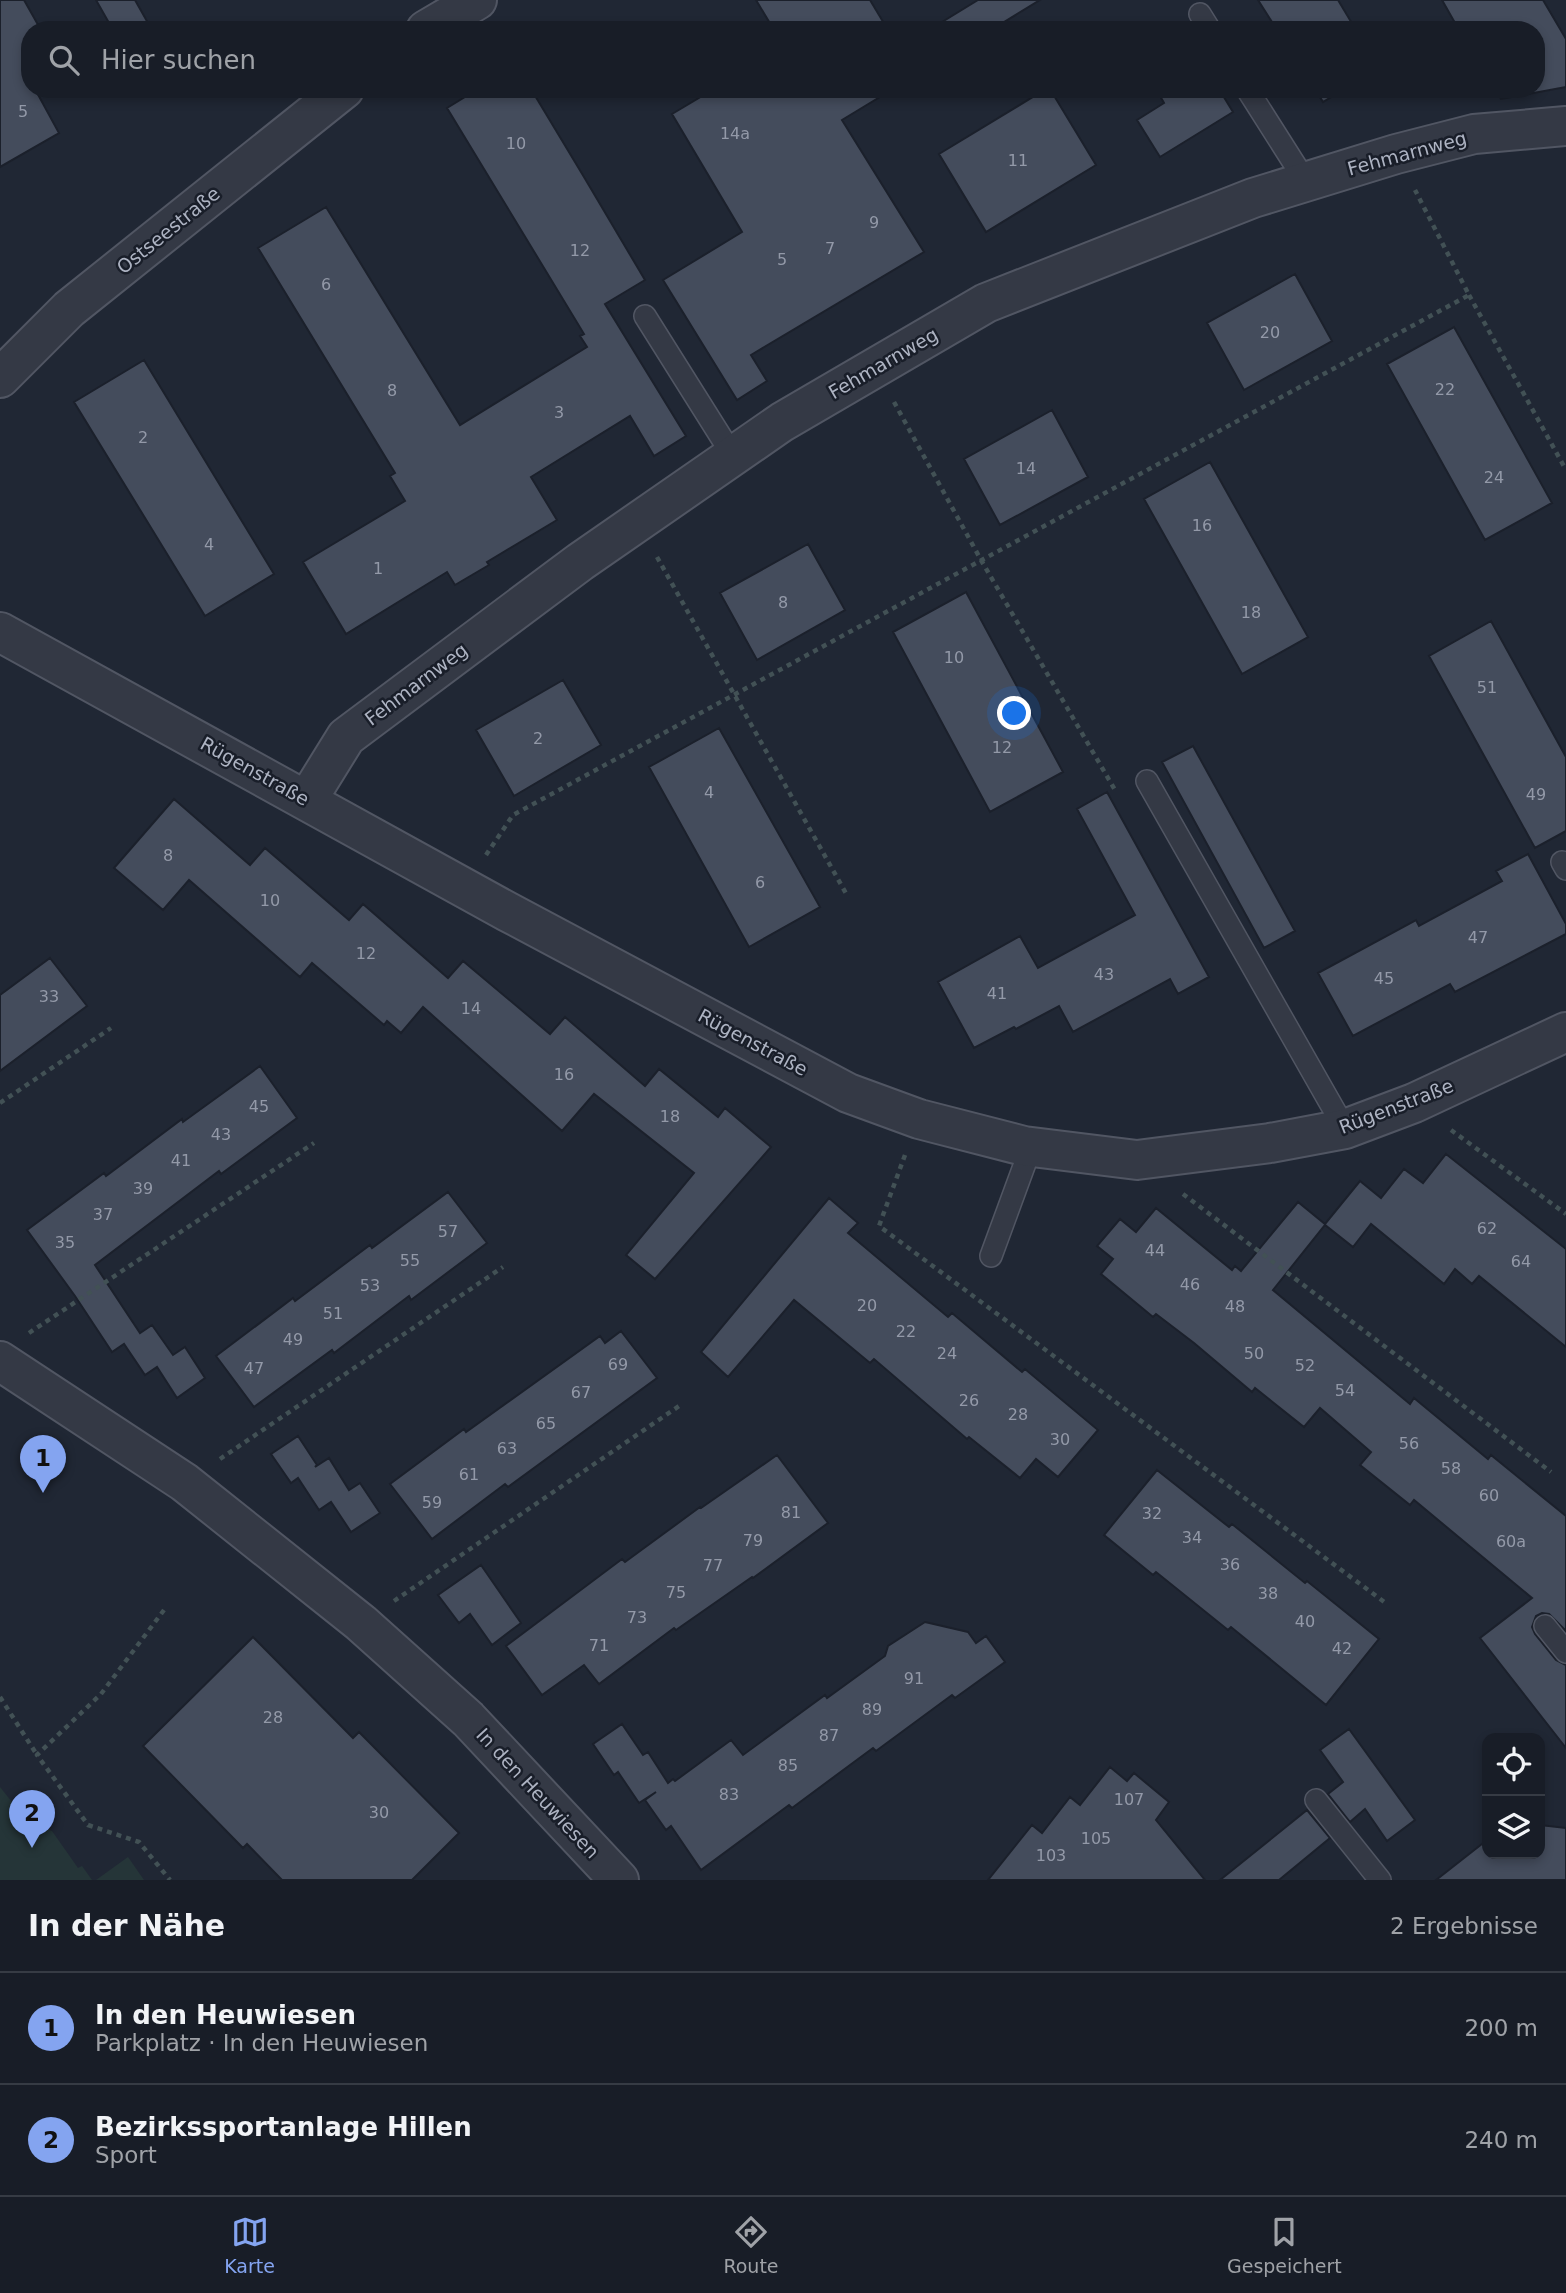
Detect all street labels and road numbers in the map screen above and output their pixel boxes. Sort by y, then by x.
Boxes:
street label: Fehmarnweg [1345,127,1469,179]
street label: Ostseestraße [112,182,224,278]
street label: Fehmarnweg [824,323,942,403]
street label: Fehmarnweg [360,638,472,730]
street label: Rügenstraße [197,732,313,810]
street label: Rügenstraße [695,1004,811,1080]
street label: Rügenstraße [1336,1074,1456,1138]
street label: In den Heuwiesen [472,1723,604,1863]

